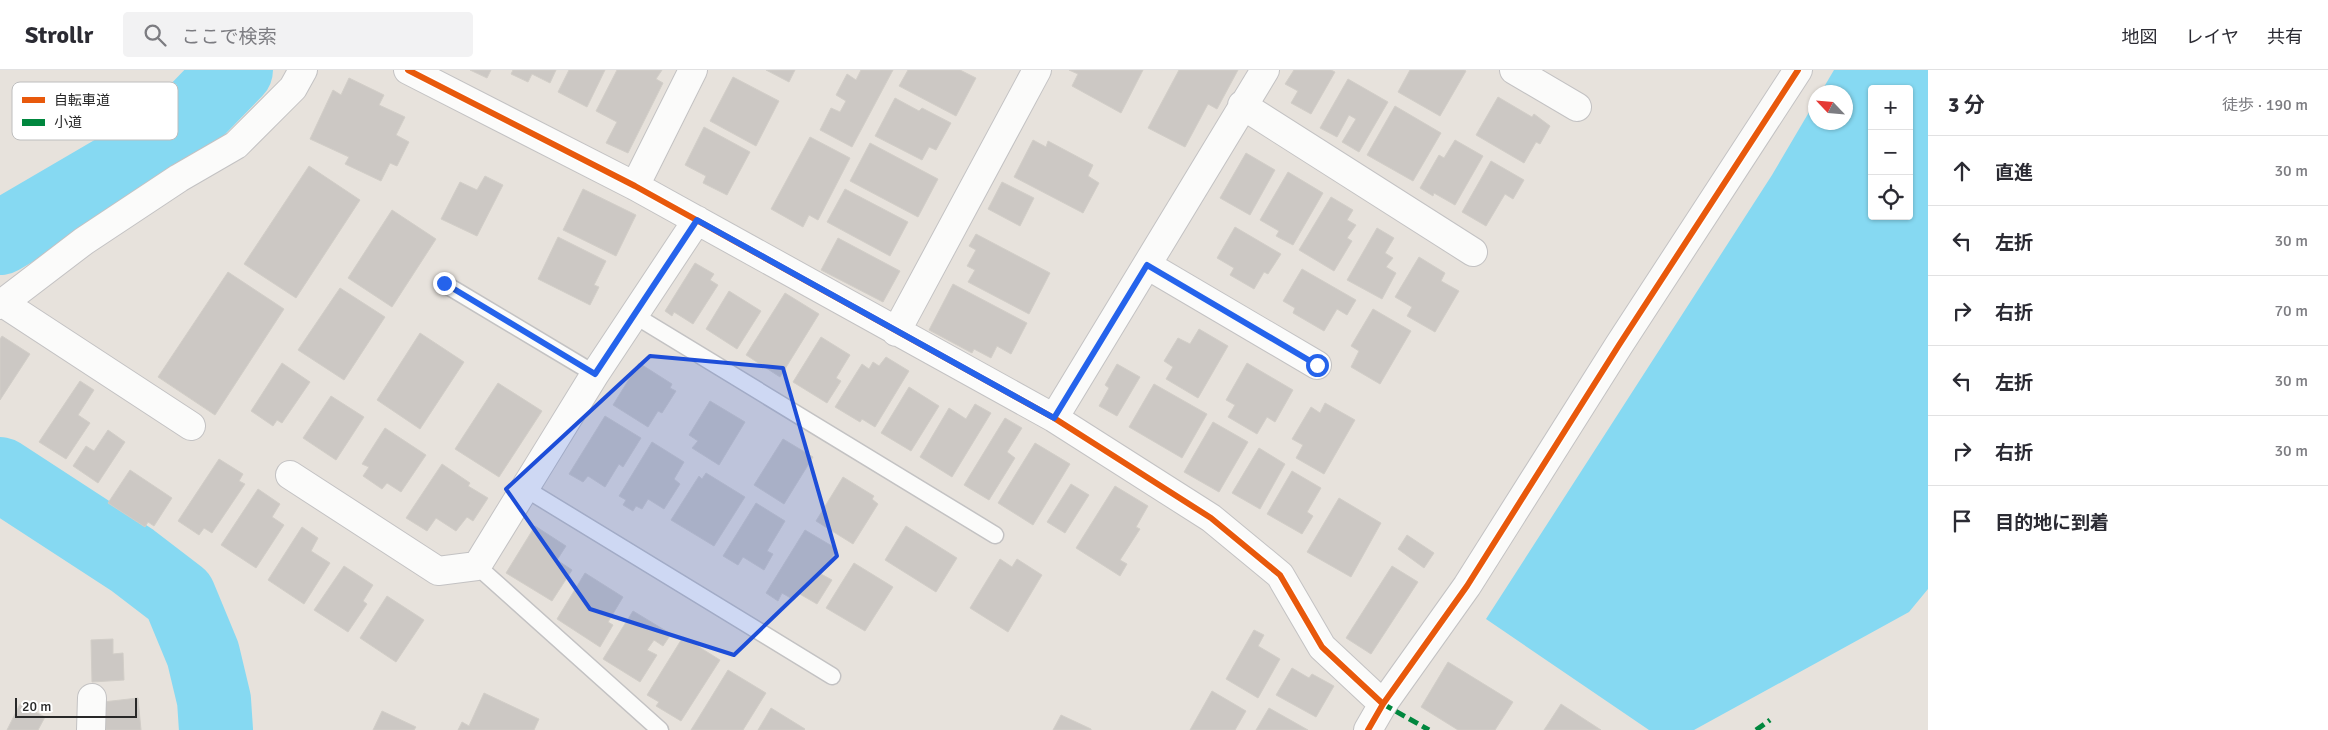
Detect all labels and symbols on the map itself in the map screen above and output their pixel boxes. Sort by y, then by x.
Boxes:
legend [12,82,178,140]
north arrow [1808,85,1853,130]
text: 自転車道 [54,92,110,109]
text: 小道 [54,114,82,131]
route end [433,272,456,295]
route start [1306,354,1329,377]
scale bar [15,695,138,718]

